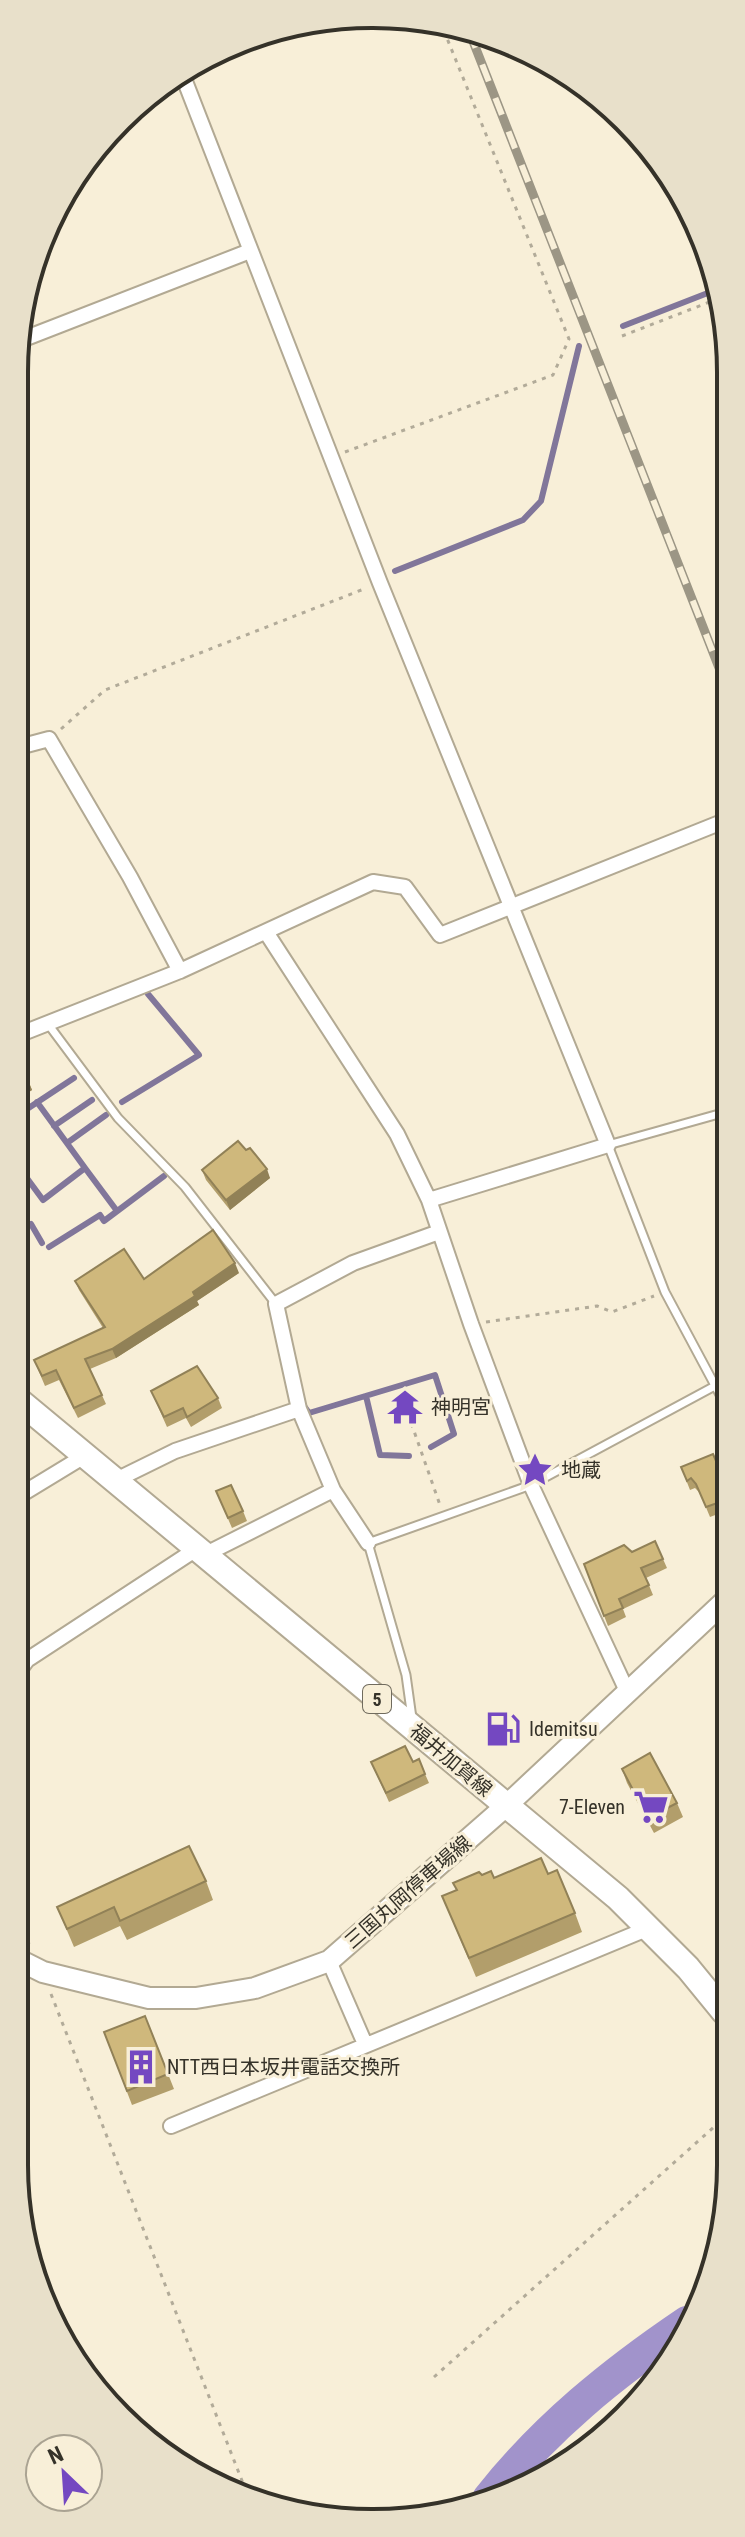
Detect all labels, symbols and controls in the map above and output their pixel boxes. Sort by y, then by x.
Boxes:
temple icon: 神明宮 [386,1388,424,1426]
place label: 神明宮 [431,1395,491,1419]
place icon: 地蔵 [516,1451,554,1489]
place label: 地蔵 [561,1458,601,1482]
road number: 5 [363,1685,391,1713]
fuel station icon: Idemitsu [484,1710,522,1748]
place label: Idemitsu [529,1717,598,1741]
street label: 福井加賀線 [405,1719,497,1801]
supermarket icon: 7-Eleven [632,1788,670,1826]
place label: 7-Eleven [559,1795,625,1819]
street label: 三国丸岡停車場線 [340,1830,476,1954]
building icon: NTT西日本坂井電話交換所 [122,2048,160,2086]
place label: NTT西日本坂井電話交換所 [167,2055,400,2079]
north arrow [24,2433,104,2513]
text: N [44,2441,67,2470]

